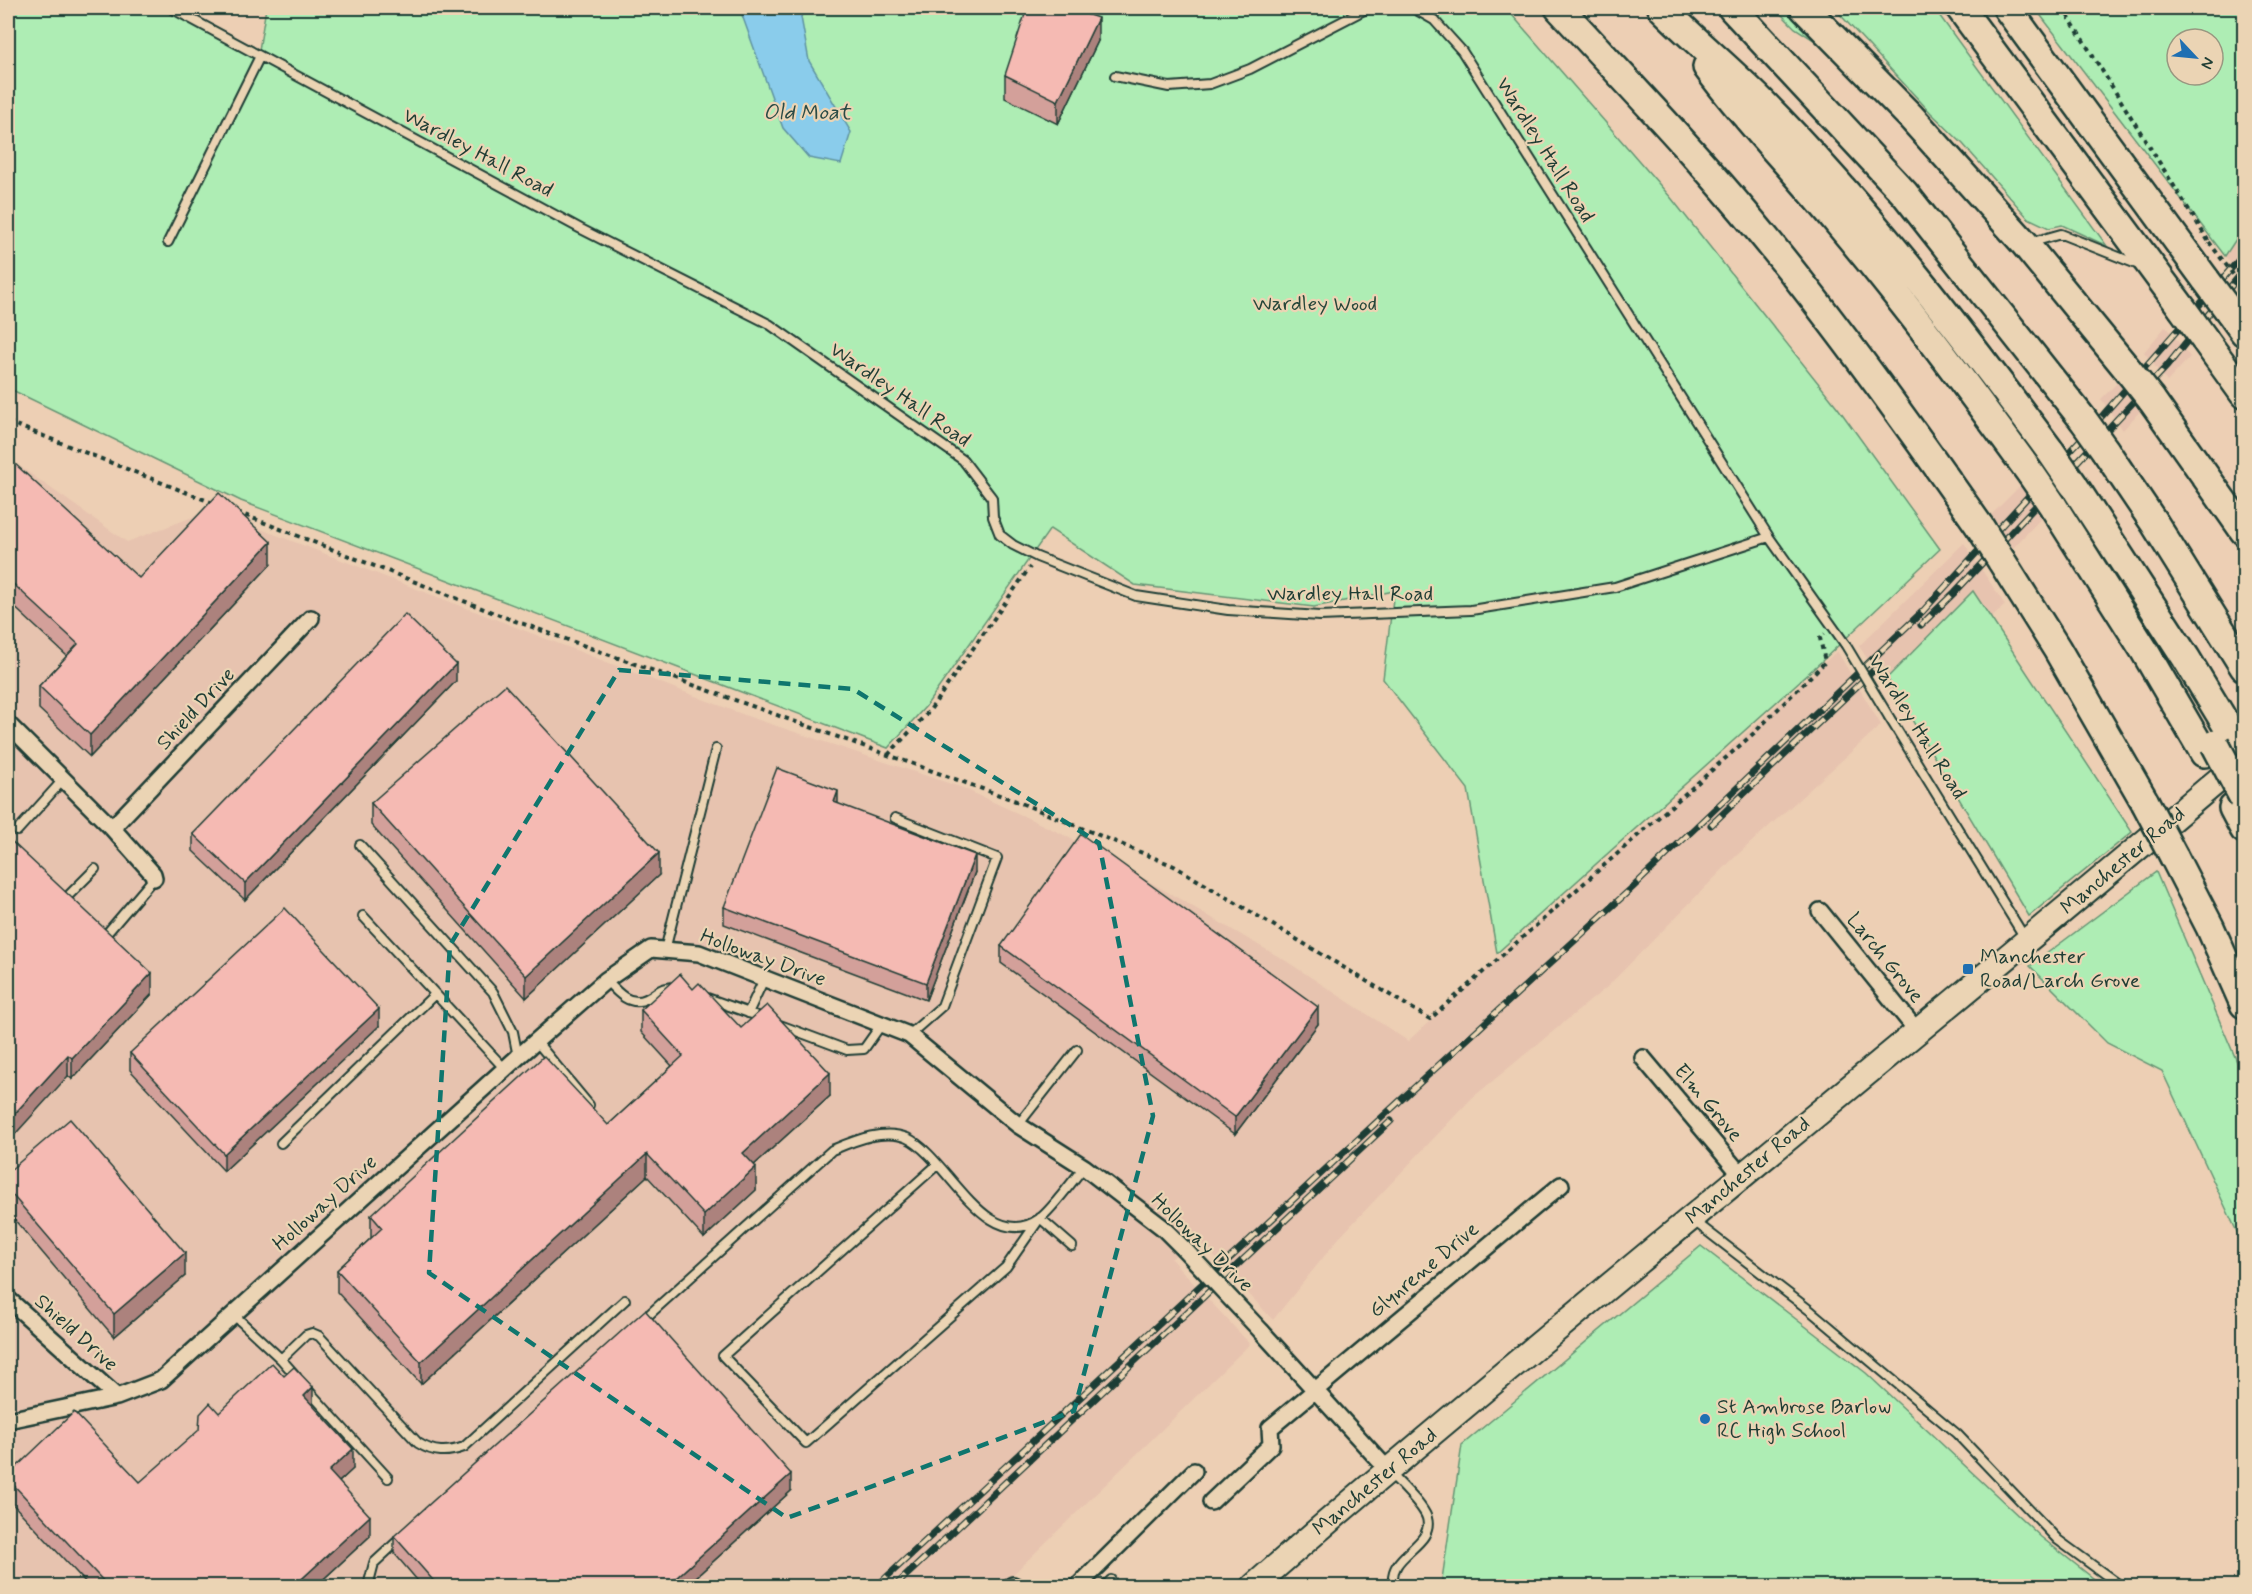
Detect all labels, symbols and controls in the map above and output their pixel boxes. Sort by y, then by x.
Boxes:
north arrow [2165,27,2225,87]
text: N [2195,54,2219,72]
street label: Wardley Hall Road [1489,72,1601,228]
water label: Old Moat [763,99,852,127]
street label: Wardley Hall Road [398,102,558,204]
park label: Wardley Wood [1253,290,1377,318]
street label: Wardley Hall Road [824,336,976,454]
street label: Wardley Hall Road [1267,580,1433,608]
street label: Wardley Hall Road [1861,649,1973,805]
street label: Shield Drive [150,662,242,756]
street label: Manchester Road [2055,800,2191,922]
street label: Larch Grove [1840,907,1930,1009]
street label: Holloway Drive [696,922,830,994]
place label: Manchester Road/Larch Grove [1980,943,2140,995]
marker: Manchester Road/Larch Grove [1961,962,1975,976]
street label: Elm Grove [1667,1058,1749,1148]
street label: Manchester Road [1680,1110,1816,1232]
street label: Holloway Drive [267,1148,383,1258]
street label: Holloway Drive [1145,1187,1259,1299]
street label: Glynrene Drive [1363,1216,1485,1324]
street label: Shield Drive [28,1288,124,1378]
place label: St Ambrose Barlow RC High School [1717,1393,1891,1445]
marker: St Ambrose Barlow RC High School [1698,1412,1712,1426]
street label: Manchester Road [1307,1421,1443,1543]

